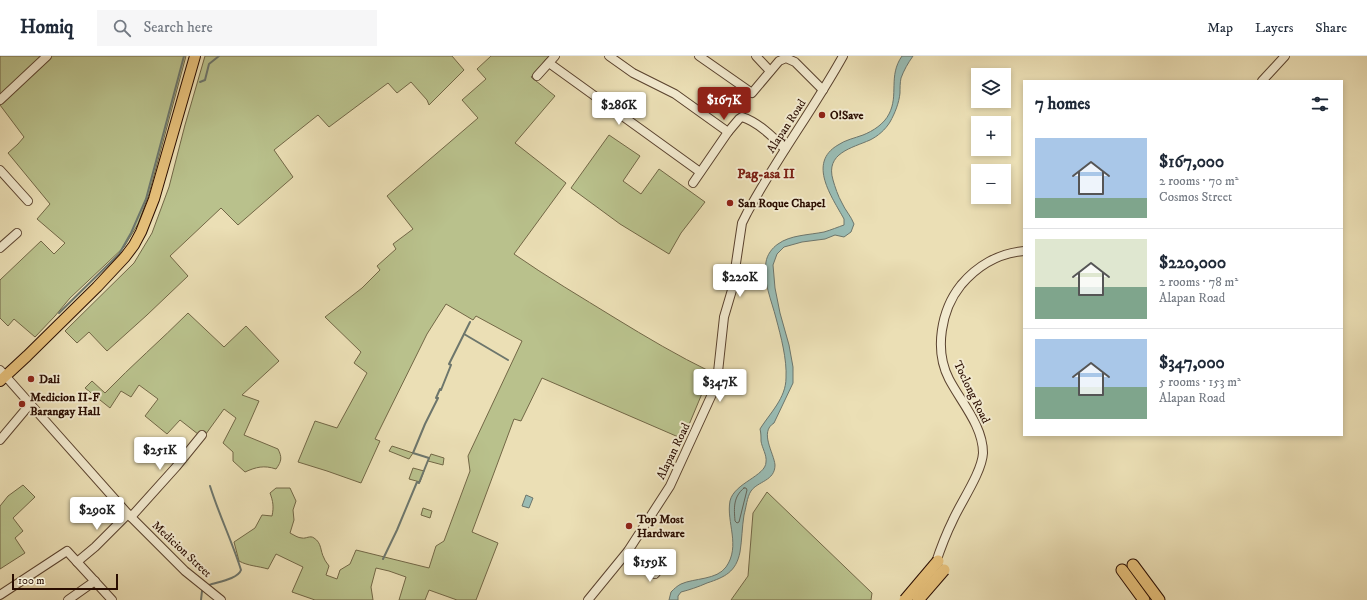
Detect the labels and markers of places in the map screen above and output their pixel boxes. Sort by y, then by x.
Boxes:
pin: $167K [696,87,752,121]
pin: $286K [591,92,647,126]
place label: O!Save [830,108,864,123]
marker: O!Save [817,110,827,120]
place label: San Roque Chapel [738,196,826,211]
marker: San Roque Chapel [725,198,735,208]
pin: $220K [712,264,768,298]
pin: $347K [692,369,748,403]
place label: Dali [39,372,60,387]
marker: Dali [26,374,36,384]
place label: Medicion II-F Barangay Hall [30,390,101,419]
marker: Medicion II-F Barangay Hall [17,399,27,409]
pin: $251K [132,437,188,471]
pin: $290K [69,497,125,531]
place label: Top Most Hardware [636,512,685,541]
marker: Top Most Hardware [624,521,634,531]
pin: $159K [622,549,678,583]

